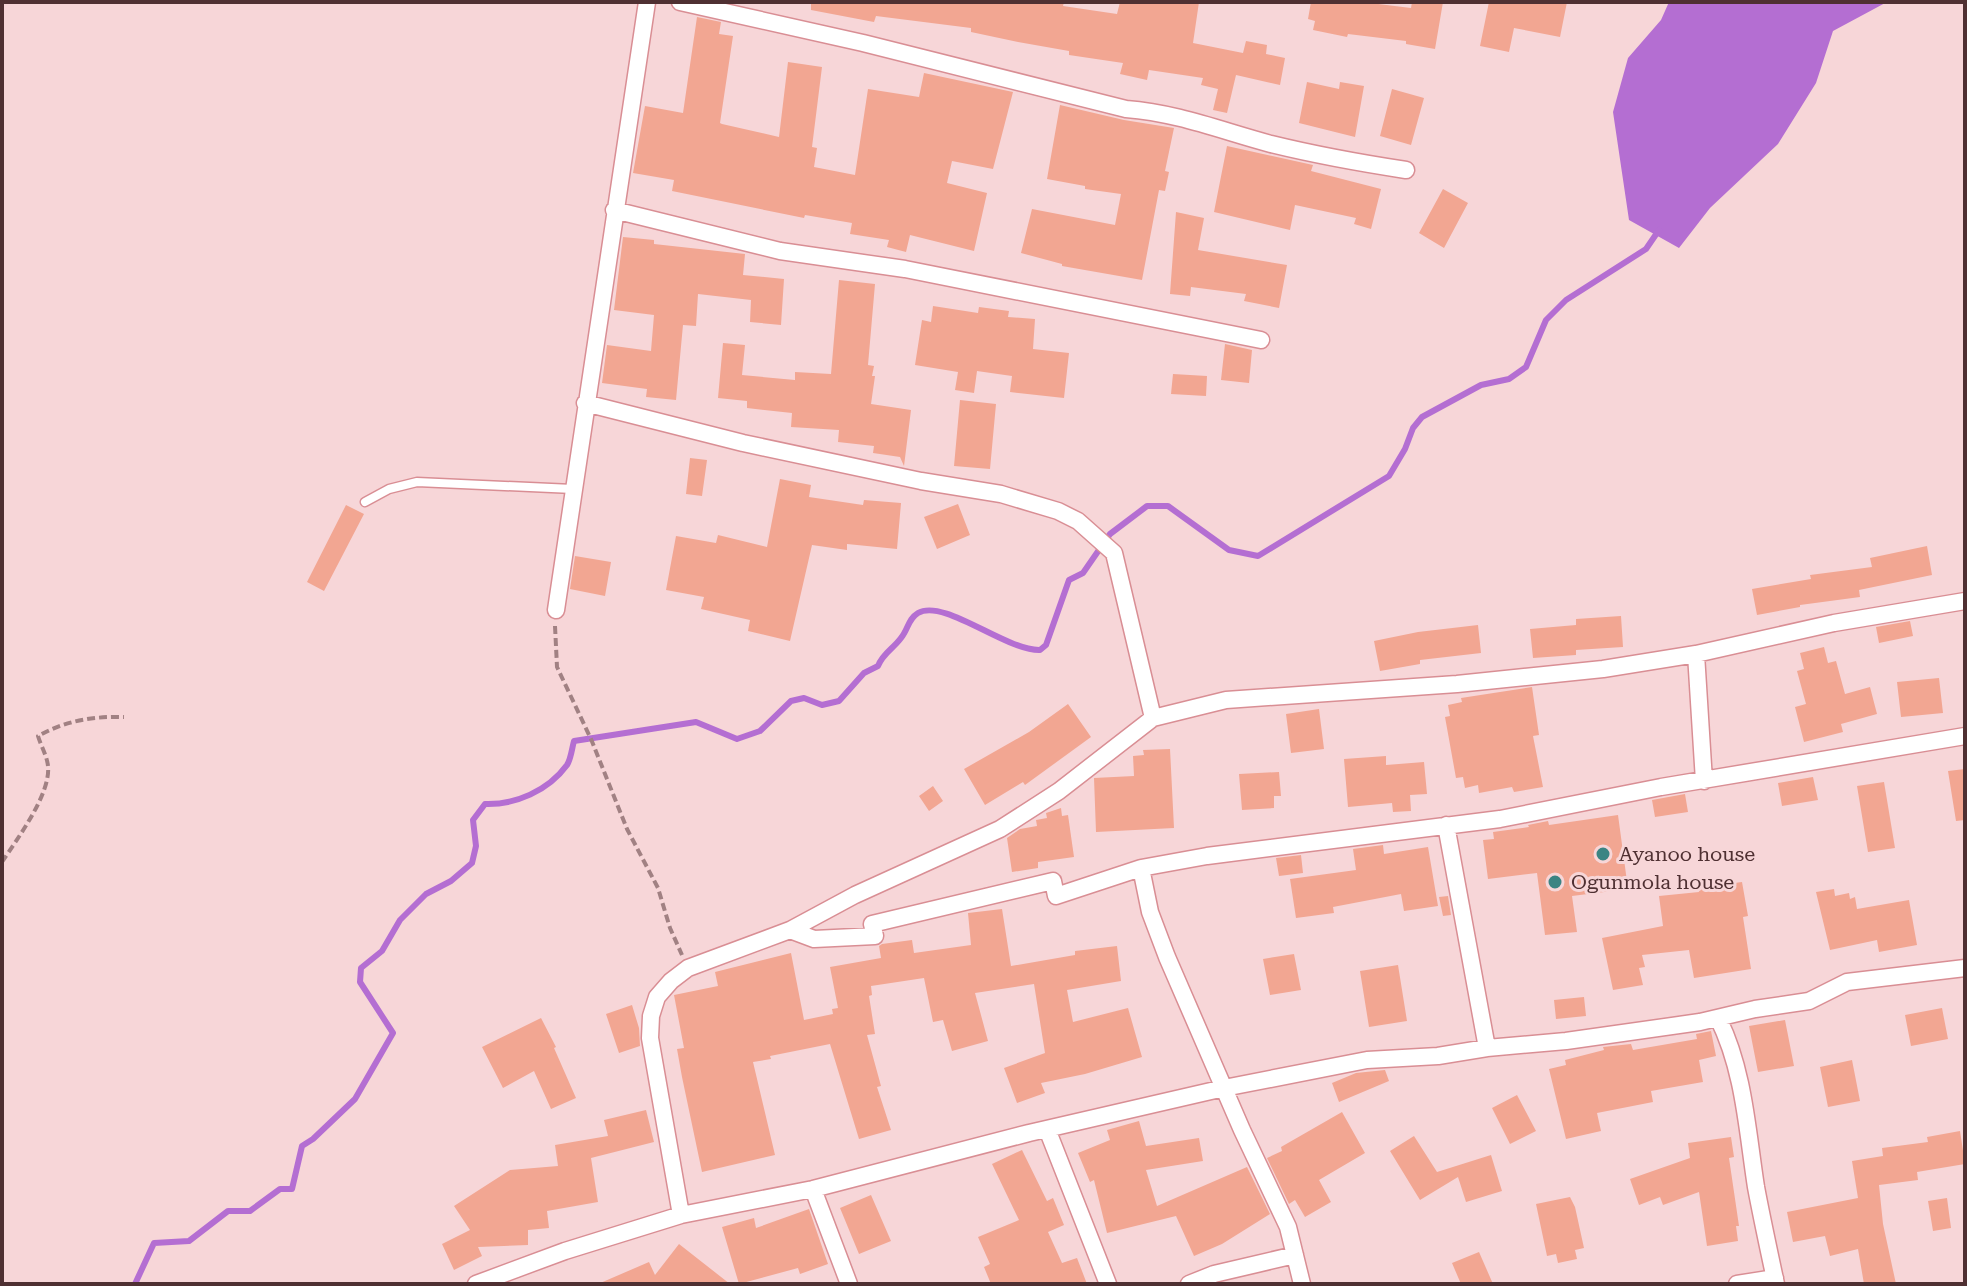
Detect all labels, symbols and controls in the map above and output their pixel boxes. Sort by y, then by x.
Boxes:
place label: Ayanoo house [1619,842,1755,866]
marker: Ayanoo house [1594,845,1612,863]
place label: Ogunmola house [1571,870,1734,894]
marker: Ogunmola house [1546,873,1564,891]

